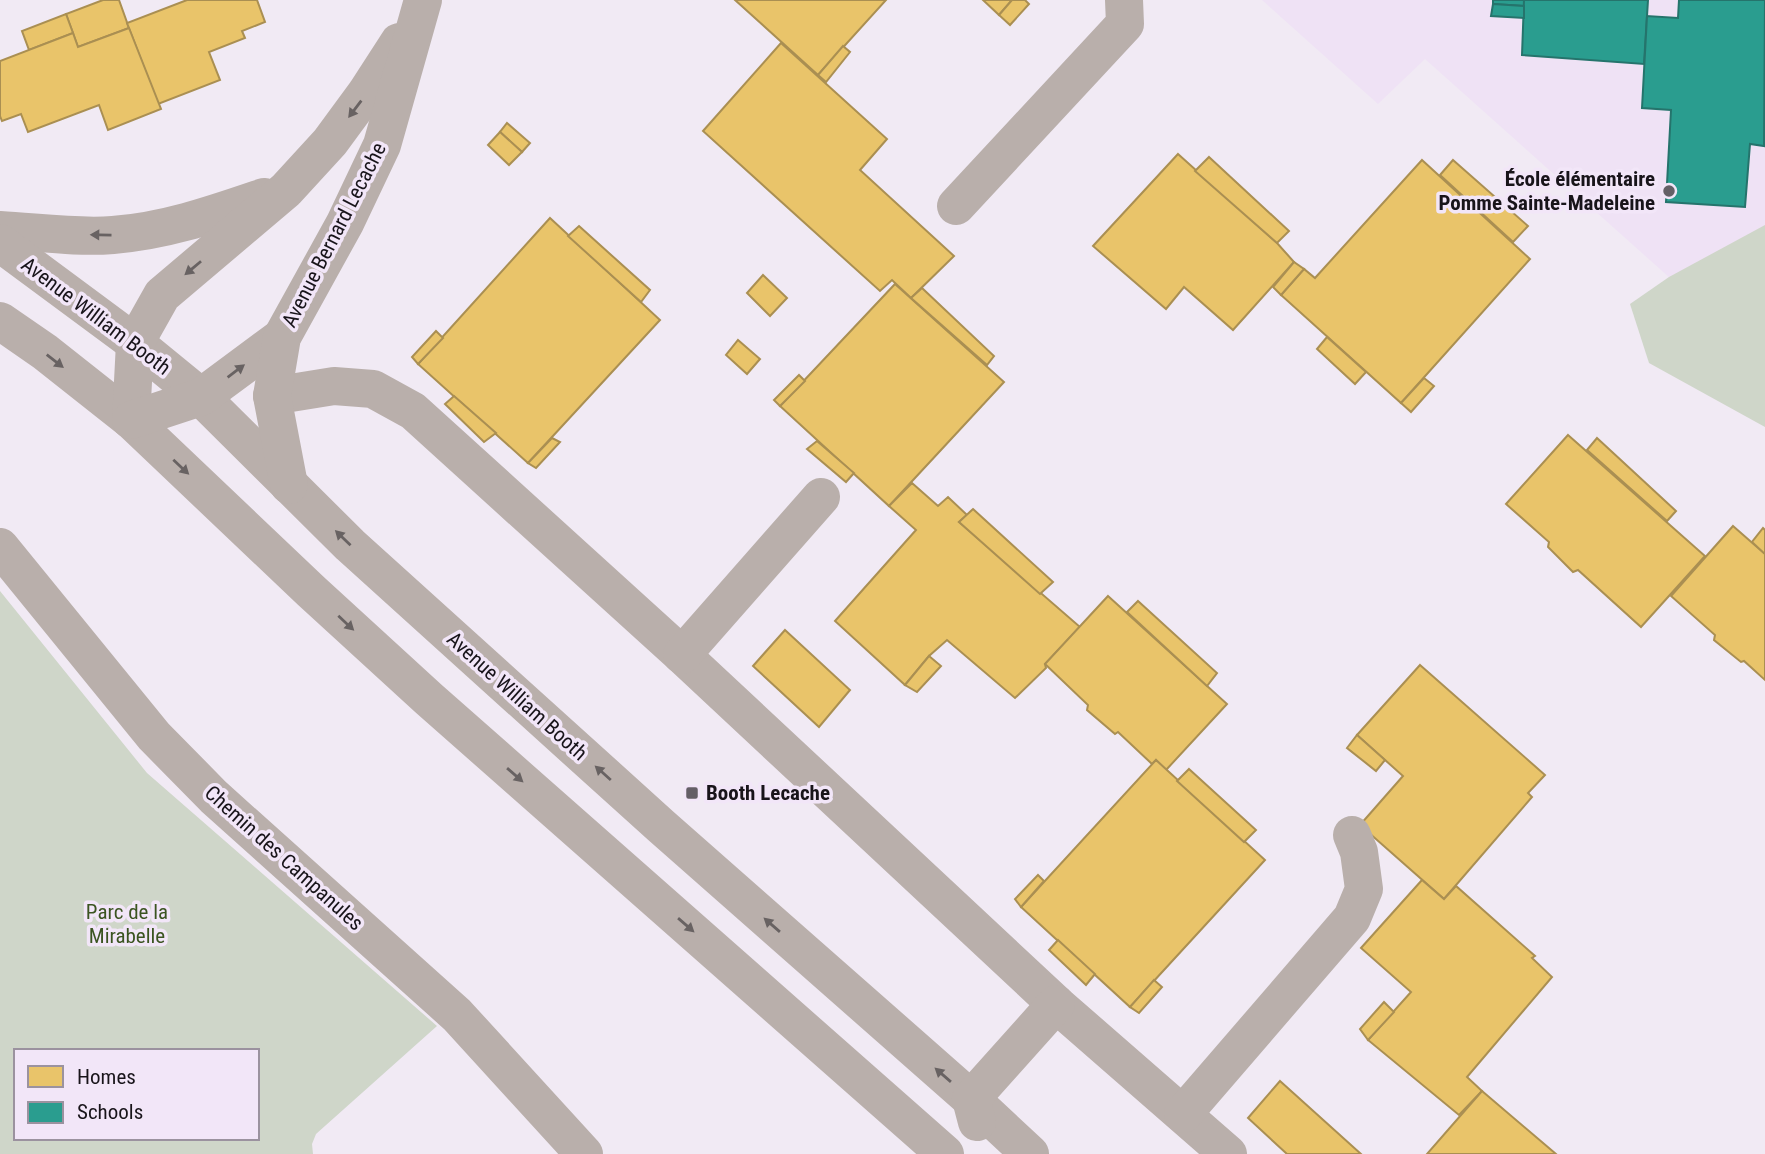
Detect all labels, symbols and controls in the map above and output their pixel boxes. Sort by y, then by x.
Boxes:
one-way arrow [348,100,362,118]
street label: Avenue Bernard Lecache [277,139,391,331]
place label: École élémentaire Pomme Sainte-Madeleine [1438,167,1655,215]
marker: École élémentaire Pomme Sainte-Madeleine [1661,183,1677,199]
one-way arrow [90,229,112,241]
street label: Avenue William Booth [17,252,175,380]
one-way arrow [184,260,202,275]
one-way arrow [46,353,64,368]
one-way arrow [227,364,245,378]
one-way arrow [172,458,189,475]
one-way arrow [335,531,352,547]
one-way arrow [337,615,355,631]
street label: Avenue William Booth [442,627,592,765]
one-way arrow [594,766,611,782]
one-way arrow [506,767,524,783]
street label: Chemin des Campanules [200,781,368,935]
place label: Booth Lecache [706,781,830,805]
marker: Booth Lecache [684,785,700,801]
park label: Parc de la Mirabelle [86,900,168,948]
one-way arrow [677,917,695,933]
one-way arrow [764,917,781,933]
legend [14,1049,259,1140]
text: Homes [77,1065,136,1089]
one-way arrow [934,1067,952,1083]
text: Schools [77,1100,143,1124]

